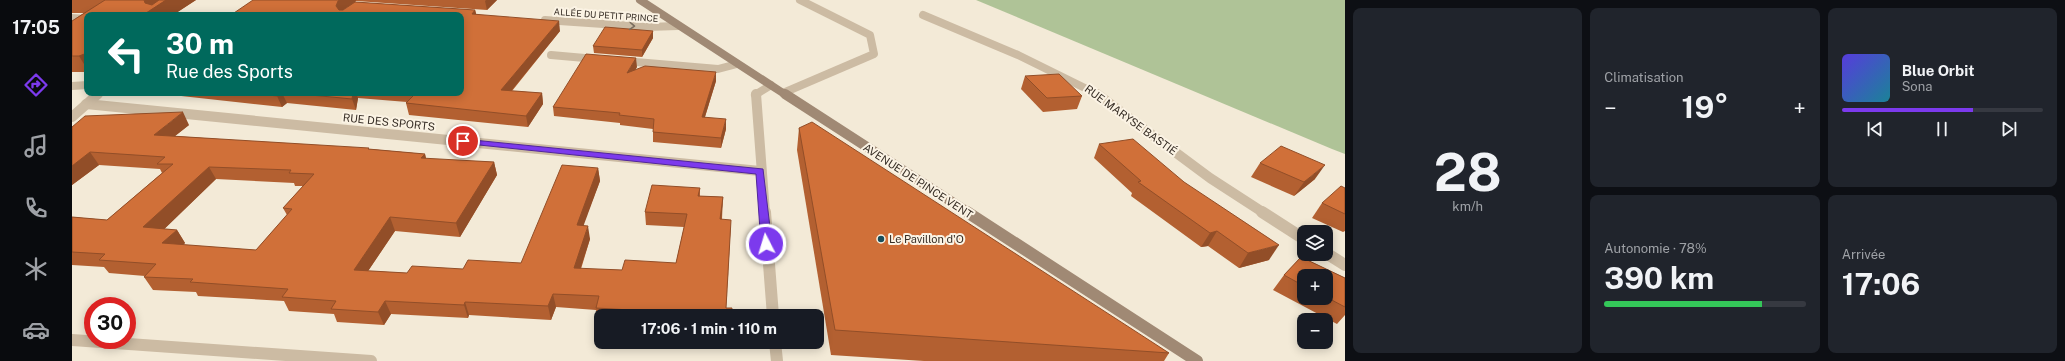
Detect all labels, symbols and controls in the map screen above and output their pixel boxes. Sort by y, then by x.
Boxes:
street label: ALLÉE DU PETIT PRINCE [553,6,659,24]
text: 17:05 [12,17,60,38]
one-way arrow [629,22,635,31]
text: 30 m [166,27,234,60]
icon: left [100,28,152,80]
text: Rue des Sports [166,61,293,82]
text: Blue Orbit [1902,62,1974,79]
text: Climatisation [1604,70,1684,85]
icon: directions [22,71,50,99]
text: Sona [1902,79,1932,94]
street label: RUE MARYSE BASTIÉ [1083,82,1180,158]
text: 19° [1682,89,1728,125]
text: − [1604,95,1617,121]
text: + [1793,95,1806,121]
street label: RUE DES SPORTS [342,111,436,133]
icon: previous [1864,118,1886,140]
icon: pause [1931,118,1953,140]
icon: next [1998,118,2020,140]
pin [446,124,480,158]
icon: arrive [452,130,474,152]
icon: music [22,132,50,160]
street label: AVENUE DE PINCE VENT [861,141,975,221]
text: 28 [1434,142,1502,203]
icon: phone [22,194,50,222]
text: km/h [1452,199,1483,214]
position arrow [745,223,787,265]
map controls [1297,225,1333,349]
button: layers [1297,225,1333,261]
place label: Le Pavillon d'O [889,233,964,245]
marker: Le Pavillon d'O [876,234,886,244]
text: Autonomie · 78% [1604,241,1707,256]
text: Arrivée [1842,247,1885,262]
icon: climate [22,255,50,283]
text: 390 km [1604,260,1714,296]
text: 17:06 [1842,266,1920,302]
button: + [1297,269,1333,305]
speed limit sign: 30 [84,297,136,349]
button: − [1297,313,1333,349]
icon: car [22,316,50,344]
text: 17:06 · 1 min · 110 m [641,320,777,337]

